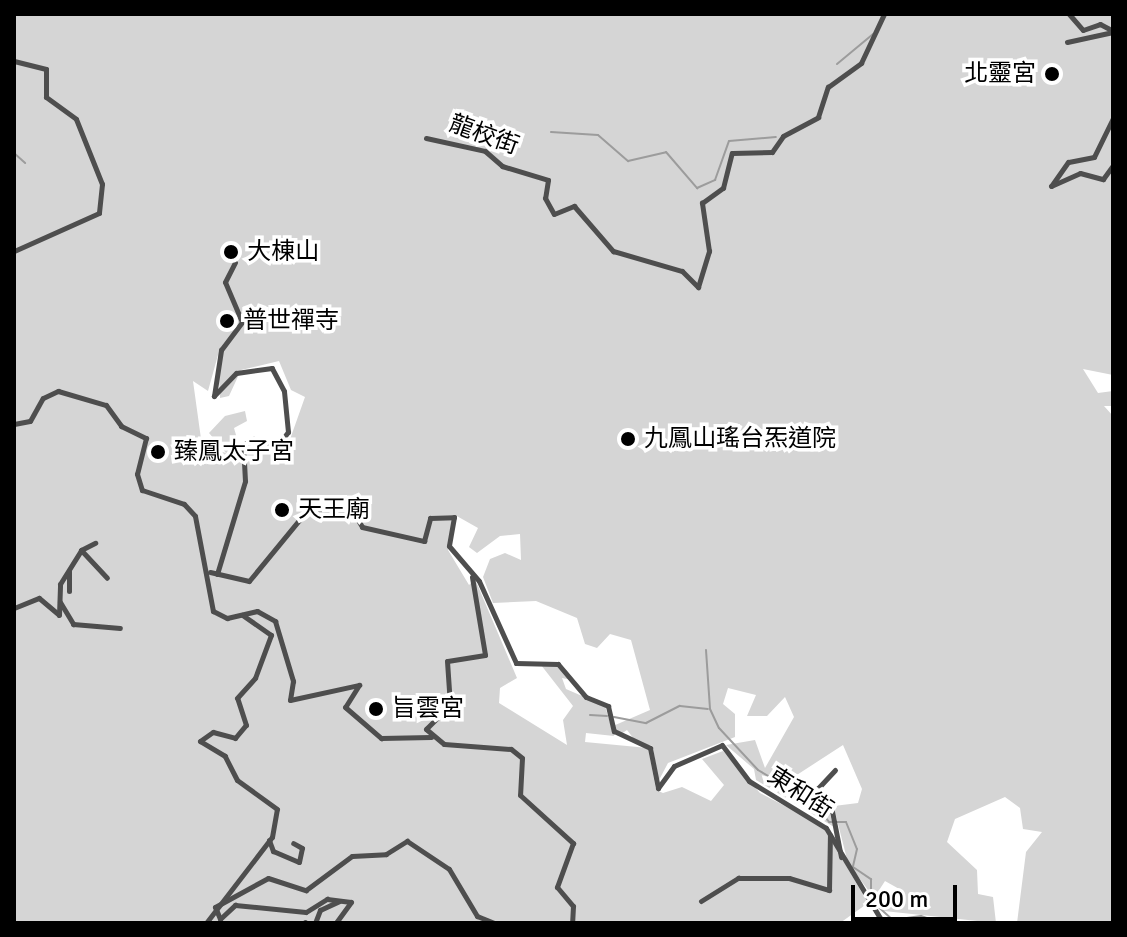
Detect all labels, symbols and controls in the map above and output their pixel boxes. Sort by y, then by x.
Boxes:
place label: 北靈宮 [964,60,1036,88]
marker: 北靈宮 [1043,65,1061,83]
street label: 龍校街 [445,109,523,161]
place label: 大棟山 [247,238,319,266]
marker: 大棟山 [222,243,240,261]
place label: 普世禪寺 [243,307,339,335]
marker: 普世禪寺 [218,312,236,330]
place label: 九鳳山瑤台炁道院 [644,425,836,453]
marker: 九鳳山瑤台炁道院 [619,430,637,448]
place label: 臻鳳太子宮 [174,438,294,466]
marker: 臻鳳太子宮 [149,443,167,461]
place label: 天王廟 [298,496,370,524]
marker: 天王廟 [273,501,291,519]
place label: 旨雲宮 [392,695,464,723]
marker: 旨雲宮 [367,700,385,718]
street label: 東和街 [762,761,838,825]
scale bar [855,869,961,919]
text: 200 m [865,884,928,914]

